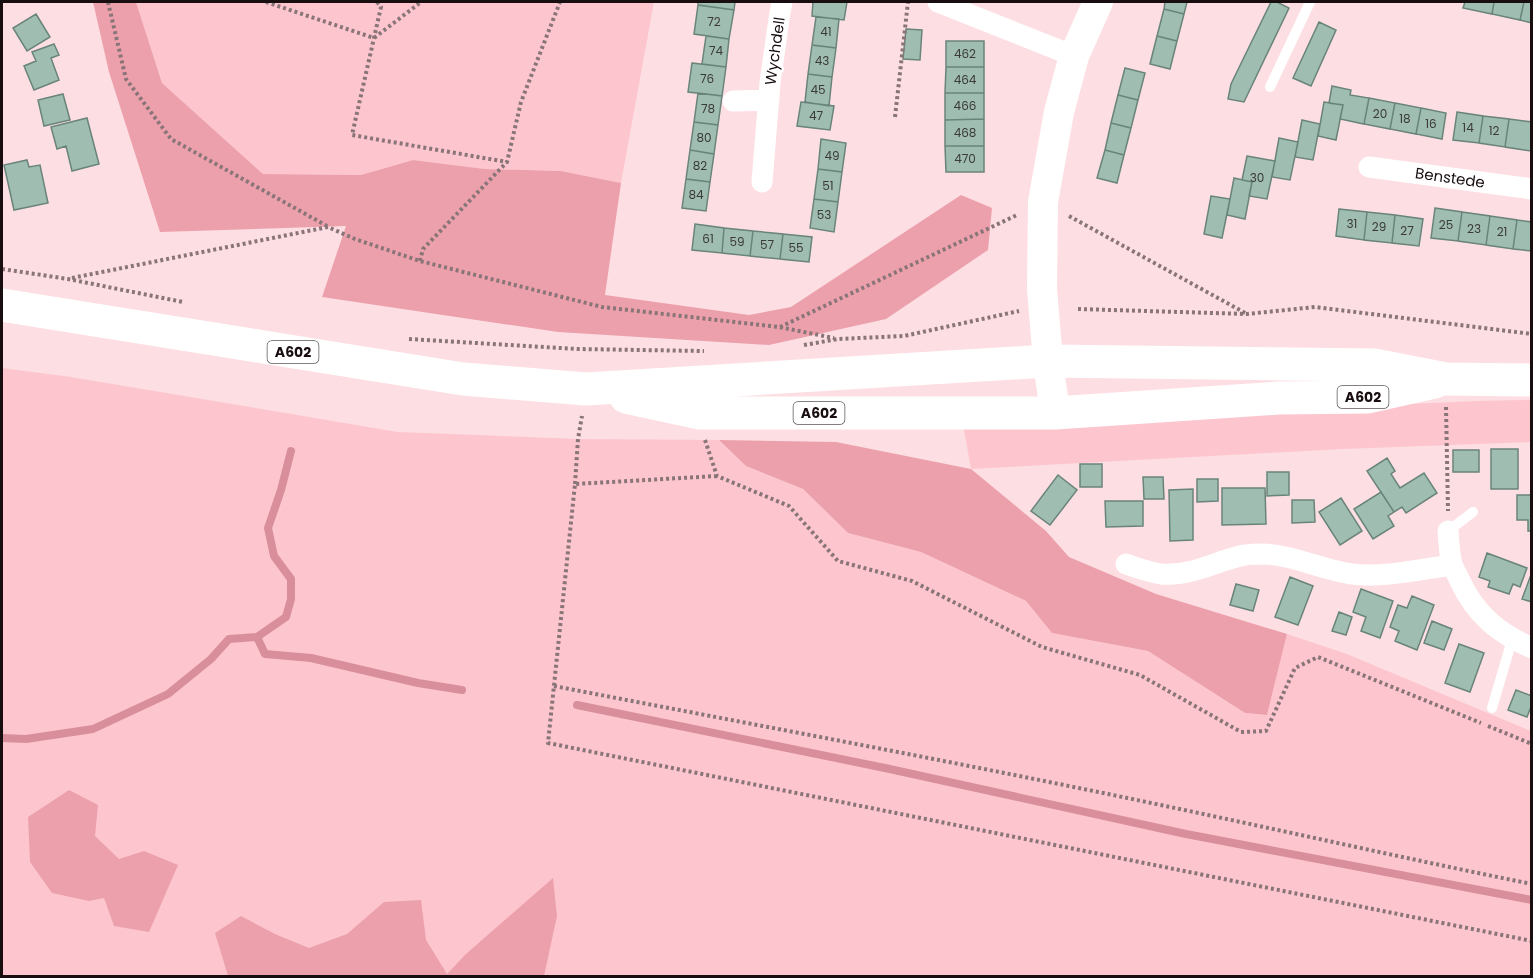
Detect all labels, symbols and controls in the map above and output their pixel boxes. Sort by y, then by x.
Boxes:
house number: 72 [707,13,721,30]
street label: Wychdell [759,15,790,86]
house number: 41 [820,23,832,40]
house number: 74 [709,42,723,59]
house number: 462 [954,45,976,62]
house number: 43 [815,52,829,69]
house number: 76 [700,70,714,87]
house number: 464 [954,71,977,88]
house number: 45 [810,81,826,98]
house number: 466 [954,97,976,114]
house number: 78 [701,100,715,117]
house number: 20 [1373,105,1387,122]
house number: 47 [809,107,823,124]
house number: 18 [1399,110,1411,127]
house number: 16 [1425,115,1437,132]
house number: 14 [1462,119,1474,136]
house number: 12 [1489,122,1499,139]
house number: 468 [954,124,976,141]
house number: 80 [696,129,712,146]
house number: 49 [824,147,840,164]
house number: 470 [954,150,976,167]
house number: 82 [693,157,707,174]
street label: Benstede [1414,162,1486,193]
house number: 30 [1250,169,1264,186]
house number: 51 [822,177,834,194]
house number: 84 [688,186,704,203]
house number: 53 [817,206,831,223]
house number: 31 [1347,215,1357,232]
house number: 25 [1439,216,1453,233]
house number: 29 [1372,218,1386,235]
house number: 23 [1467,220,1481,237]
house number: 27 [1400,222,1414,239]
house number: 21 [1497,223,1507,240]
house number: 61 [702,230,714,247]
house number: 59 [729,233,745,250]
house number: 57 [760,236,774,253]
house number: 55 [788,239,804,256]
road number: A602 [268,341,318,363]
road number: A602 [1338,386,1388,408]
road number: A602 [794,402,844,424]

